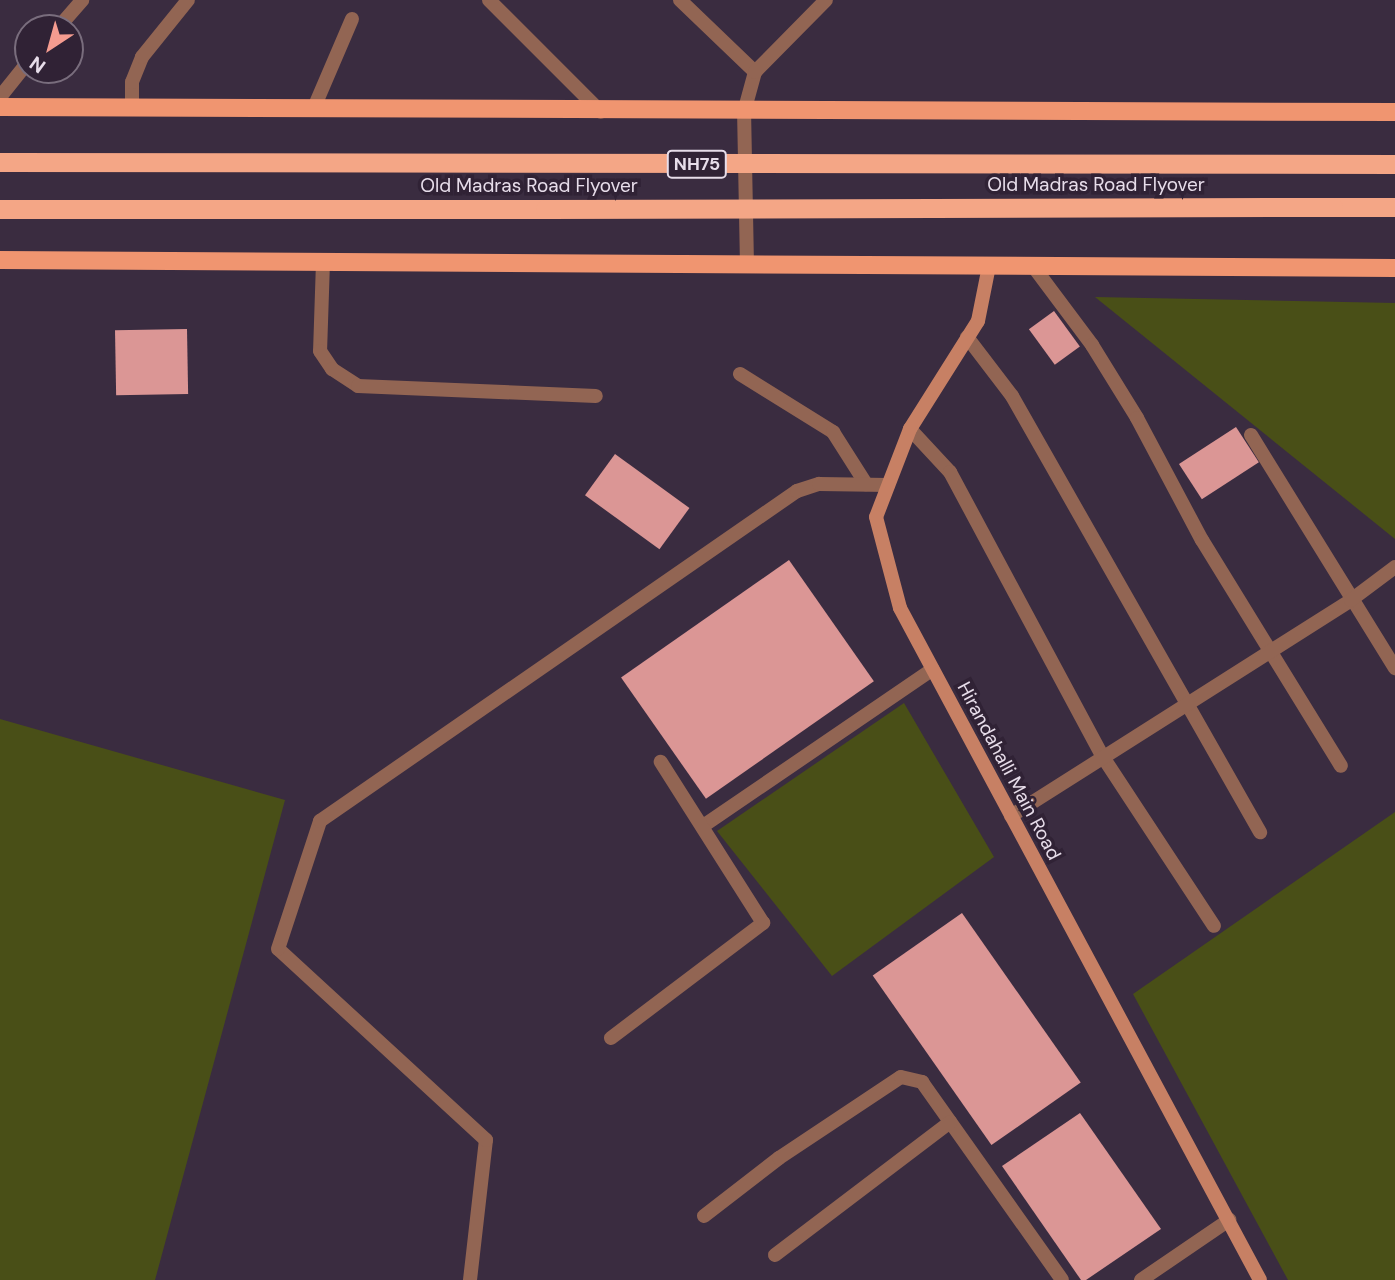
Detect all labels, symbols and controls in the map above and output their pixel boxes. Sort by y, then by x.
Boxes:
north arrow [14,14,84,84]
text: N [25,51,50,79]
road number: NH75 [666,149,728,178]
street label: Old Madras Road Flyover [987,174,1205,196]
street label: Old Madras Road Flyover [420,175,638,197]
street label: Hirandahalli Main Road [952,678,1066,864]

